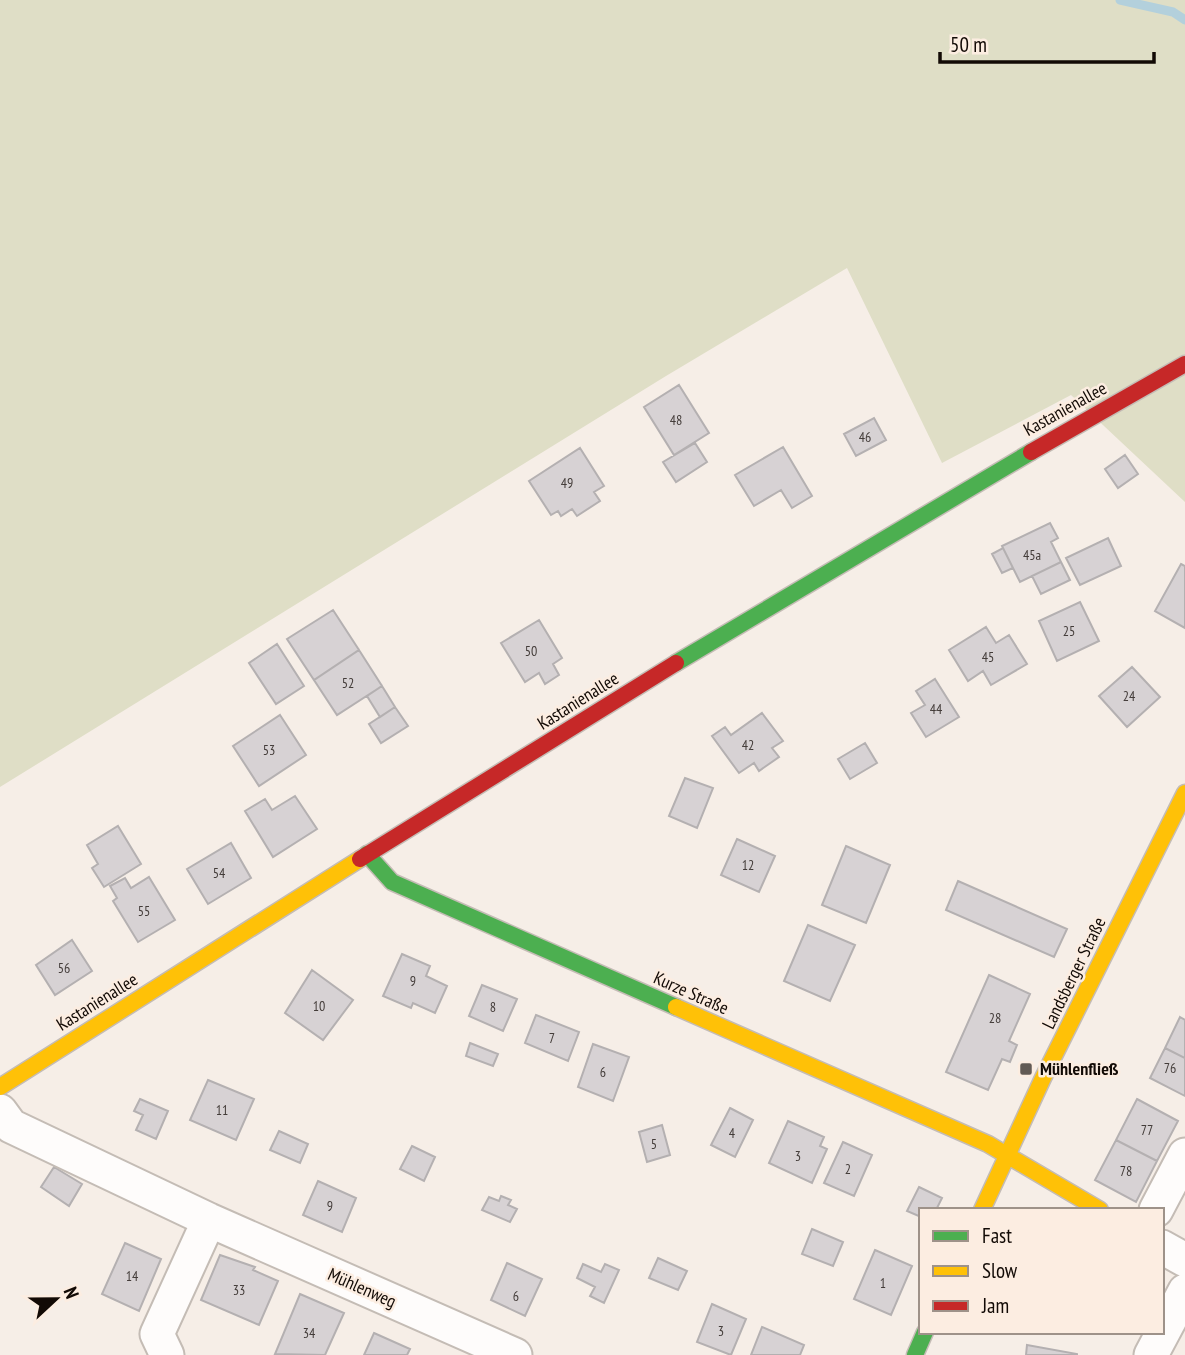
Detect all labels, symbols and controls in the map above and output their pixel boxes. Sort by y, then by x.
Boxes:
scale bar [940,21,1154,65]
text: 50 m [950,31,987,58]
street label: Kastanienallee [1019,376,1110,441]
house number: 48 [670,411,682,429]
house number: 46 [859,428,871,446]
house number: 49 [561,474,573,492]
house number: 45a [1023,546,1041,564]
house number: 25 [1063,622,1075,640]
house number: 50 [525,642,537,660]
house number: 45 [982,648,994,666]
street label: Kastanienallee [533,667,623,735]
house number: 52 [342,674,354,692]
house number: 24 [1123,687,1136,705]
house number: 44 [930,700,943,718]
house number: 42 [742,736,754,754]
house number: 53 [263,741,275,759]
house number: 12 [742,856,754,874]
house number: 54 [213,864,226,882]
house number: 55 [138,902,150,920]
street label: Landsberger Straße [1037,913,1110,1032]
house number: 56 [58,959,70,977]
street label: Kurze Straße [650,966,732,1019]
street label: Kastanienallee [52,968,142,1036]
house number: 9 [410,972,416,990]
house number: 10 [313,997,325,1015]
house number: 8 [490,998,496,1016]
house number: 28 [989,1009,1001,1027]
house number: 7 [549,1029,555,1047]
place label: Mühlenfließ [1040,1057,1119,1080]
house number: 76 [1164,1059,1176,1077]
marker: Mühlenfließ [1018,1061,1034,1077]
house number: 6 [600,1063,606,1081]
house number: 11 [216,1101,228,1119]
house number: 77 [1141,1121,1153,1139]
house number: 4 [729,1124,736,1142]
house number: 5 [651,1135,657,1153]
house number: 3 [795,1147,801,1165]
house number: 2 [845,1160,851,1178]
house number: 78 [1120,1162,1132,1180]
house number: 9 [327,1197,333,1215]
legend [919,1208,1164,1334]
text: Fast [982,1222,1012,1249]
text: Slow [982,1257,1018,1284]
street label: Mühlenweg [325,1262,400,1313]
north arrow [21,1264,91,1334]
house number: 14 [126,1267,139,1285]
house number: 1 [880,1274,886,1292]
house number: 33 [233,1281,245,1299]
text: N [59,1283,85,1302]
house number: 6 [513,1287,519,1305]
text: Jam [981,1292,1009,1319]
house number: 3 [718,1322,724,1340]
house number: 34 [303,1324,316,1342]

